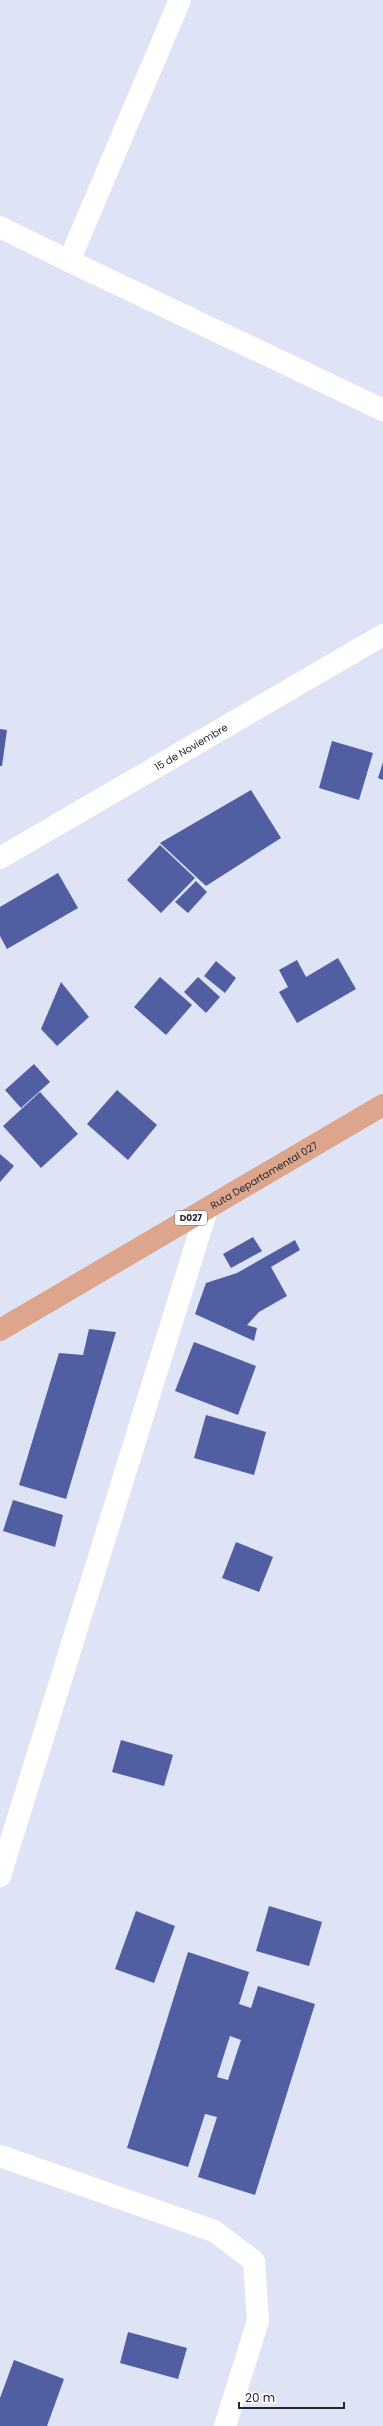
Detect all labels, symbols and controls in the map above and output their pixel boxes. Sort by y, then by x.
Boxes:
street label: 15 de Noviembre [152,720,231,774]
street label: Ruta Departamental 027 [207,1138,321,1213]
road number: D027 [175,1211,207,1225]
scale bar [239,2384,344,2410]
text: 20 m [245,2389,275,2406]

